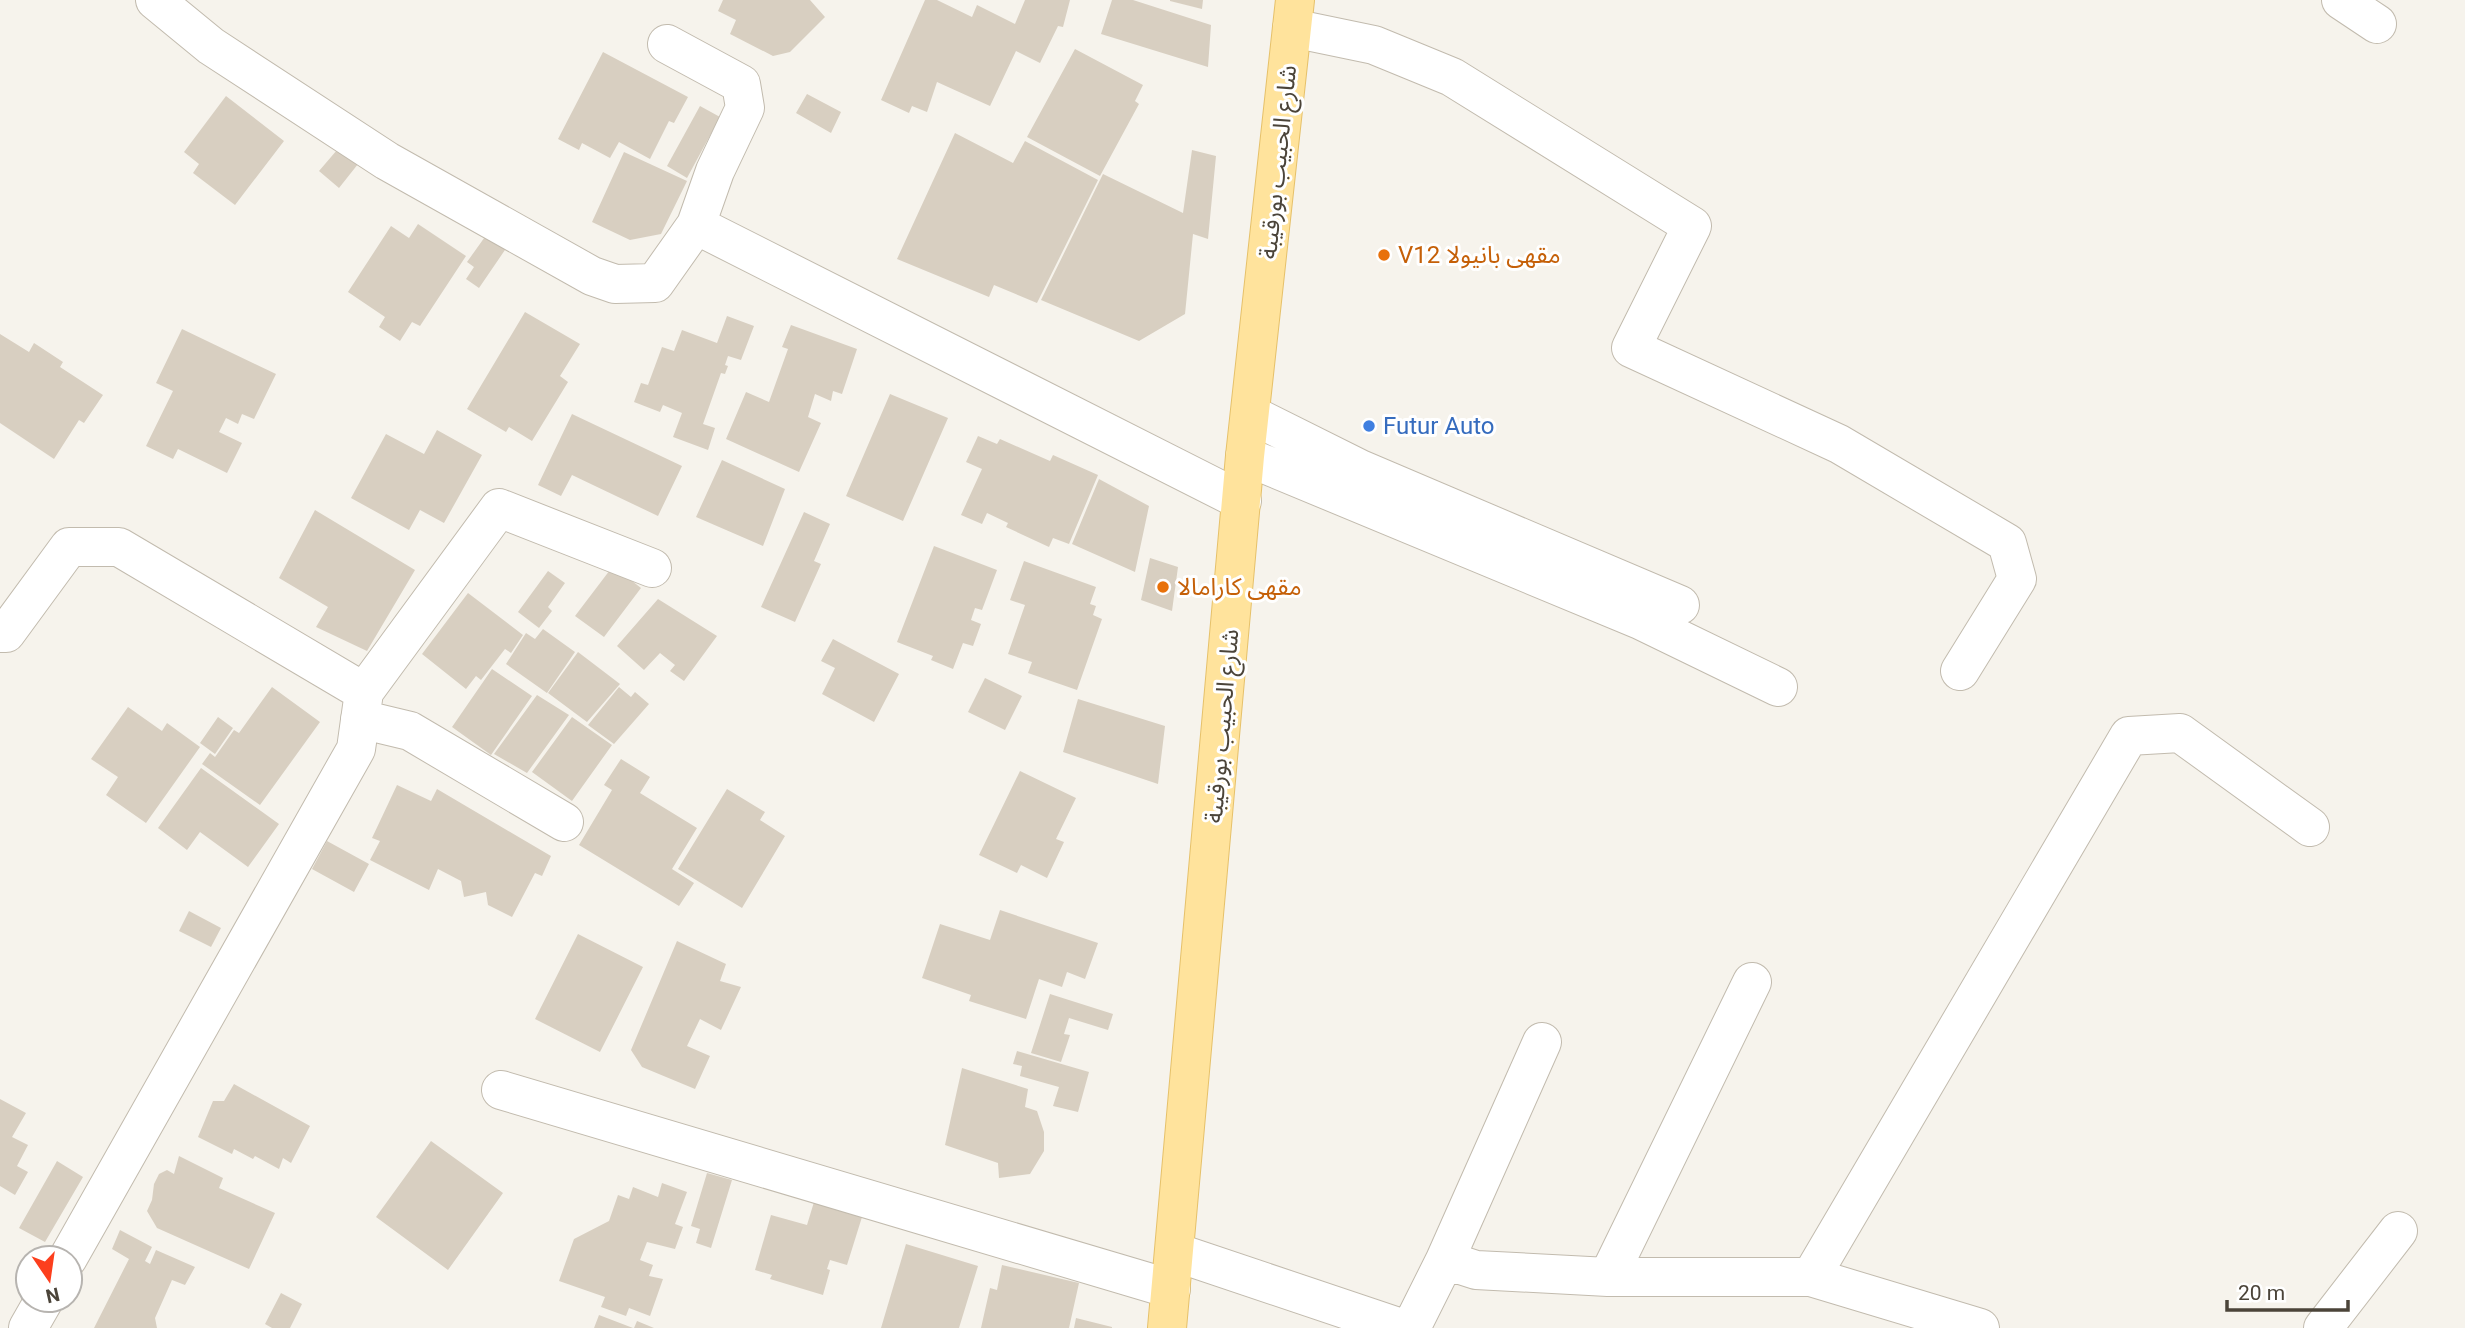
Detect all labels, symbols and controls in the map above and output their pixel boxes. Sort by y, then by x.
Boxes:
street label: شارع الحبيب بورقيبة [1254,64,1305,261]
place label: V12 مقهى بانيولا [1398,241,1561,269]
marker: V12 مقهى بانيولا [1376,247,1392,263]
place label: Futur Auto [1383,412,1494,440]
marker: Futur Auto [1361,418,1377,434]
place label: مقهى كارامالا [1177,573,1302,601]
marker: مقهى كارامالا [1155,579,1171,595]
street label: شارع الحبيب بورقيبة [1200,628,1247,825]
north arrow [14,1244,84,1314]
scale bar [2227,1268,2348,1312]
text: 20 m [2238,1281,2285,1305]
text: N [44,1282,62,1308]

